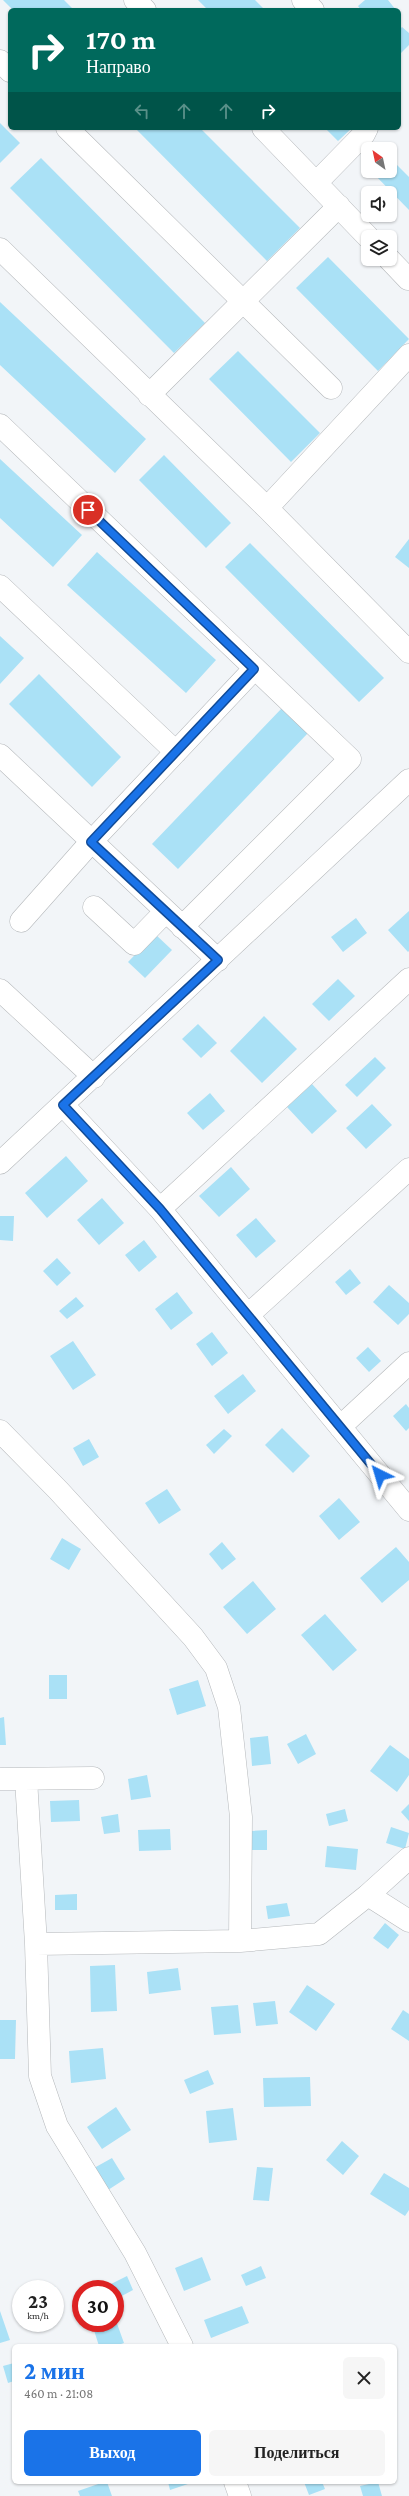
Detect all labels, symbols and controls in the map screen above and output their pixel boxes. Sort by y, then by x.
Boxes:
icon: right [20,24,72,76]
text: 170 m [86,24,156,55]
text: Направо [86,57,151,77]
icon: left [131,100,153,122]
icon: ahead [173,100,195,122]
icon: ahead [215,100,237,122]
icon: right [257,100,279,122]
north arrow [361,142,397,178]
map controls [361,142,397,266]
button: sound [361,186,397,222]
button: layers [361,230,397,266]
pin [71,493,105,527]
icon: arrive [77,499,99,521]
position arrow [359,1454,401,1496]
speed limit sign: 30 [72,2280,124,2332]
text: 23 [28,2290,48,2312]
text: km/h [27,2310,49,2321]
text: 2 мин [24,2357,85,2384]
button: close [343,2357,385,2399]
text: 460 m · 21:08 [24,2386,93,2401]
button: Выход [24,2430,201,2476]
button: Поделиться [209,2430,385,2476]

